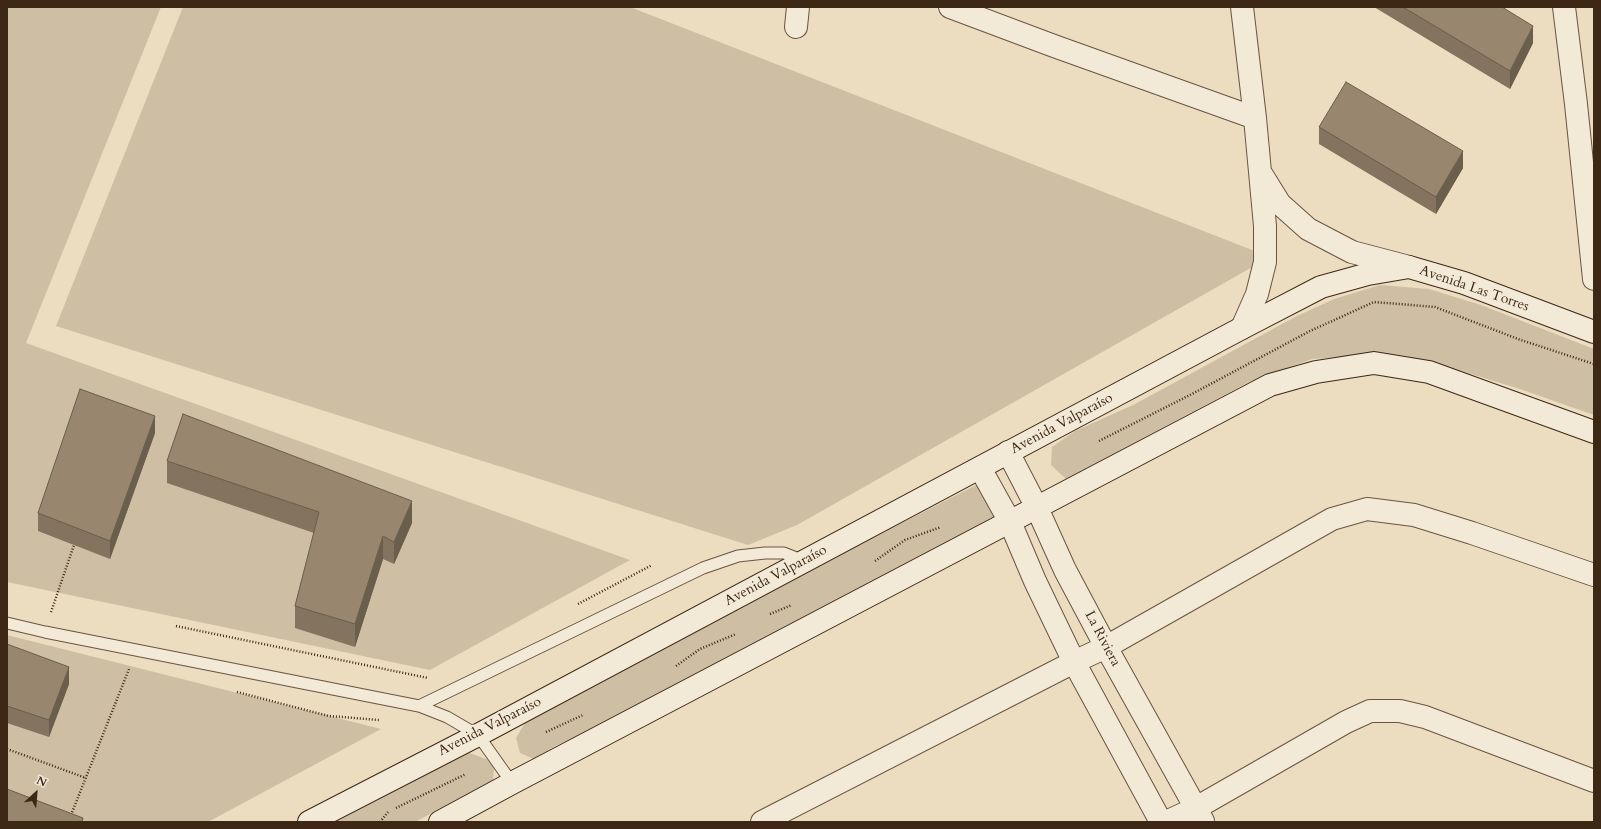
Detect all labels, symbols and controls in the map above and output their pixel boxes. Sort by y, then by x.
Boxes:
street label: Avenida Las Torres [1417,262,1531,316]
street label: Avenida Valparaíso [1008,390,1116,458]
street label: Avenida Valparaíso [722,542,830,610]
street label: La Riviera [1080,608,1124,670]
street label: Avenida Valparaíso [436,694,544,760]
north arrow [16,773,56,813]
text: N [34,773,49,791]

